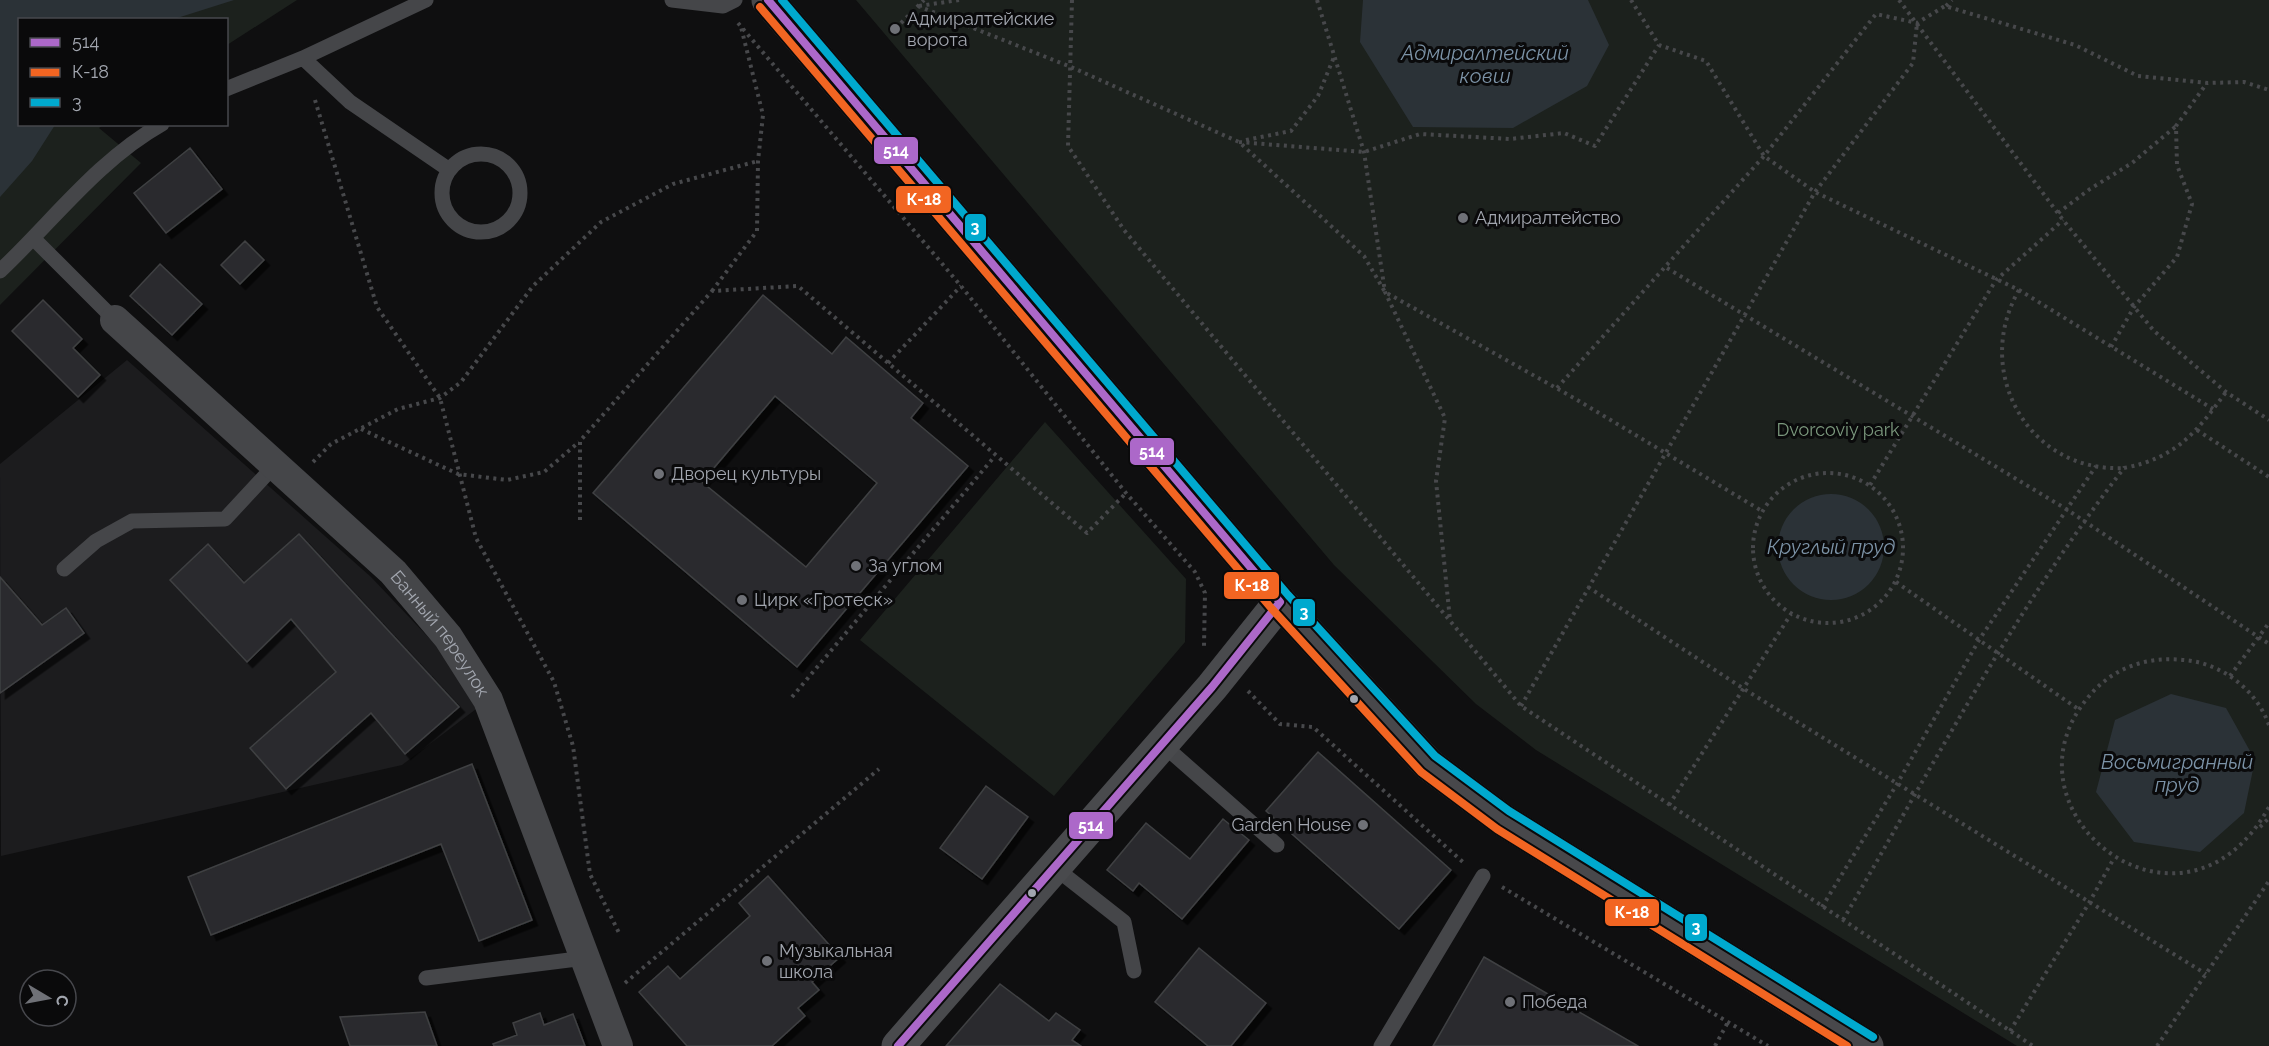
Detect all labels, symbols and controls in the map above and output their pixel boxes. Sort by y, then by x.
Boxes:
place label: Адмиралтейские ворота [907,8,1055,50]
legend [18,18,228,126]
marker: Адмиралтейские ворота [888,22,902,36]
text: 514 [72,31,100,52]
water label: Адмиралтейский ковш [1400,41,1569,88]
text: К-18 [72,61,109,82]
text: 3 [72,91,82,112]
line badge: 514 [873,136,919,165]
text: 514 [883,141,909,160]
line badge: К-18 [895,185,952,214]
text: К-18 [906,190,942,209]
place label: Адмиралтейство [1475,207,1621,228]
marker: Адмиралтейство [1456,211,1470,225]
line badge: 3 [964,213,987,242]
text: 3 [971,218,980,237]
park label: Dvorcoviy park [1776,419,1900,440]
line badge: 514 [1129,437,1175,466]
text: 514 [1139,442,1165,461]
place label: Дворец культуры [671,463,821,484]
marker: Дворец культуры [652,467,666,481]
water label: Круглый пруд [1767,535,1895,559]
place label: За углом [868,555,942,576]
marker: За углом [849,559,863,573]
street label: Банный переулок [386,566,494,700]
line badge: К-18 [1223,571,1280,600]
text: К-18 [1234,576,1270,595]
place label: Цирк «Гротеск» [754,589,893,610]
marker: Цирк «Гротеск» [735,593,749,607]
line badge: 3 [1292,598,1316,627]
text: 3 [1300,603,1309,622]
unlabelled marker [1348,693,1360,705]
water label: Восьмигранный пруд [2101,750,2253,797]
line badge: 514 [1068,811,1114,840]
place label: Garden House [1232,814,1351,835]
text: 514 [1078,816,1104,835]
marker: Garden House [1356,818,1370,832]
unlabelled marker [1026,887,1038,899]
line badge: К-18 [1604,898,1660,927]
text: К-18 [1614,903,1650,922]
line badge: 3 [1684,913,1708,942]
text: 3 [1692,918,1701,937]
place label: Музыкальная школа [779,940,893,982]
marker: Музыкальная школа [760,954,774,968]
north arrow [18,968,78,1028]
place label: Победа [1522,991,1587,1012]
text: С [52,993,73,1008]
marker: Победа [1503,995,1517,1009]

